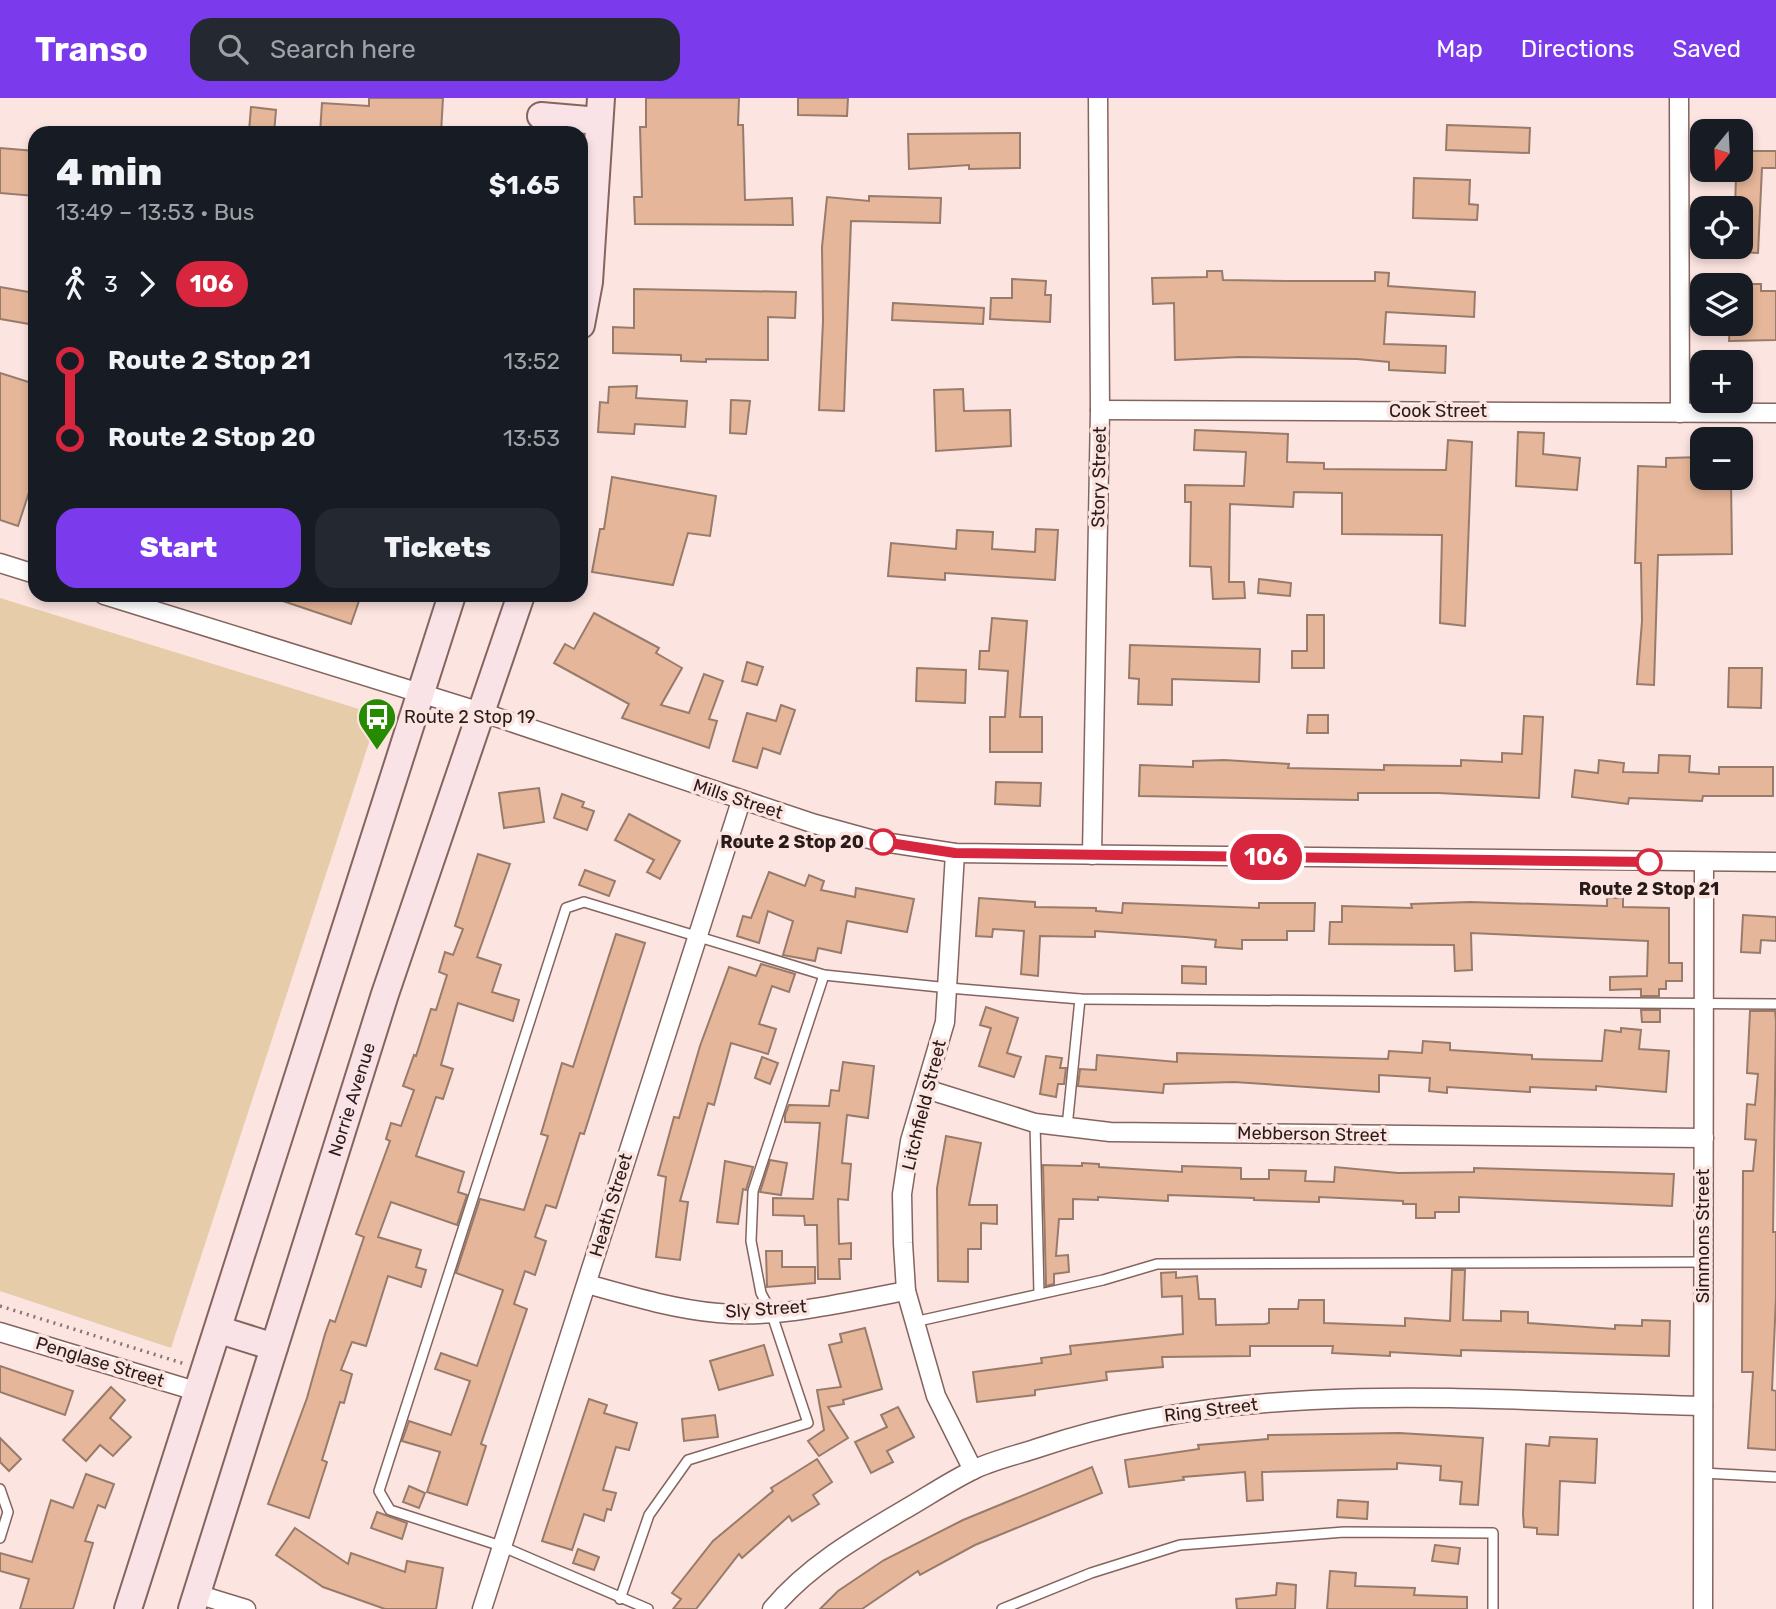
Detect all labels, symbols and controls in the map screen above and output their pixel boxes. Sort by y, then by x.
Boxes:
search box [190,18,680,81]
text: Transo [35,30,148,69]
icon: search [214,30,252,68]
text: Search here [270,34,416,65]
text: Map [1436,35,1483,63]
text: Directions [1521,35,1634,63]
text: Saved [1672,35,1741,63]
north arrow [1690,119,1754,182]
map controls [1690,119,1753,490]
text: 4 min [56,149,162,195]
text: $1.65 [489,170,560,201]
button: locate [1690,196,1753,259]
text: 13:49 – 13:53 · Bus [56,198,255,226]
icon: walk [56,265,94,303]
icon: forward [128,265,166,303]
text: 3 [104,270,118,298]
text: 106 [190,270,234,298]
button: layers [1690,273,1753,336]
text: Route 2 Stop 21 [108,345,311,376]
text: 13:52 [503,347,560,375]
button: + [1690,350,1753,413]
street label: Cook Street [1389,400,1487,422]
text: Route 2 Stop 20 [108,422,316,453]
text: 13:53 [503,424,560,452]
street label: Story Street [1087,426,1111,528]
button: − [1690,427,1753,490]
button: Start [56,508,301,588]
button: Tickets [315,508,560,588]
bus stop icon: Route 2 Stop 19 [356,696,398,751]
place label: Route 2 Stop 19 [404,706,535,728]
street label: Mills Street [690,774,786,824]
marker: Route 2 Stop 20 [870,829,896,855]
place label: Route 2 Stop 20 [720,831,864,853]
line badge: 106 [1226,834,1306,880]
text: 106 [1244,843,1288,871]
marker: Route 2 Stop 21 [1636,849,1662,875]
place label: Route 2 Stop 21 [1579,878,1719,900]
street label: Litchfield Street [897,1037,951,1173]
street label: Norrie Avenue [324,1040,380,1159]
street label: Mebberson Street [1237,1122,1387,1146]
street label: Heath Street [585,1151,637,1259]
street label: Simmons Street [1692,1169,1714,1303]
street label: Sly Street [725,1295,807,1323]
street label: Penglase Street [33,1332,167,1392]
street label: Ring Street [1163,1393,1259,1427]

